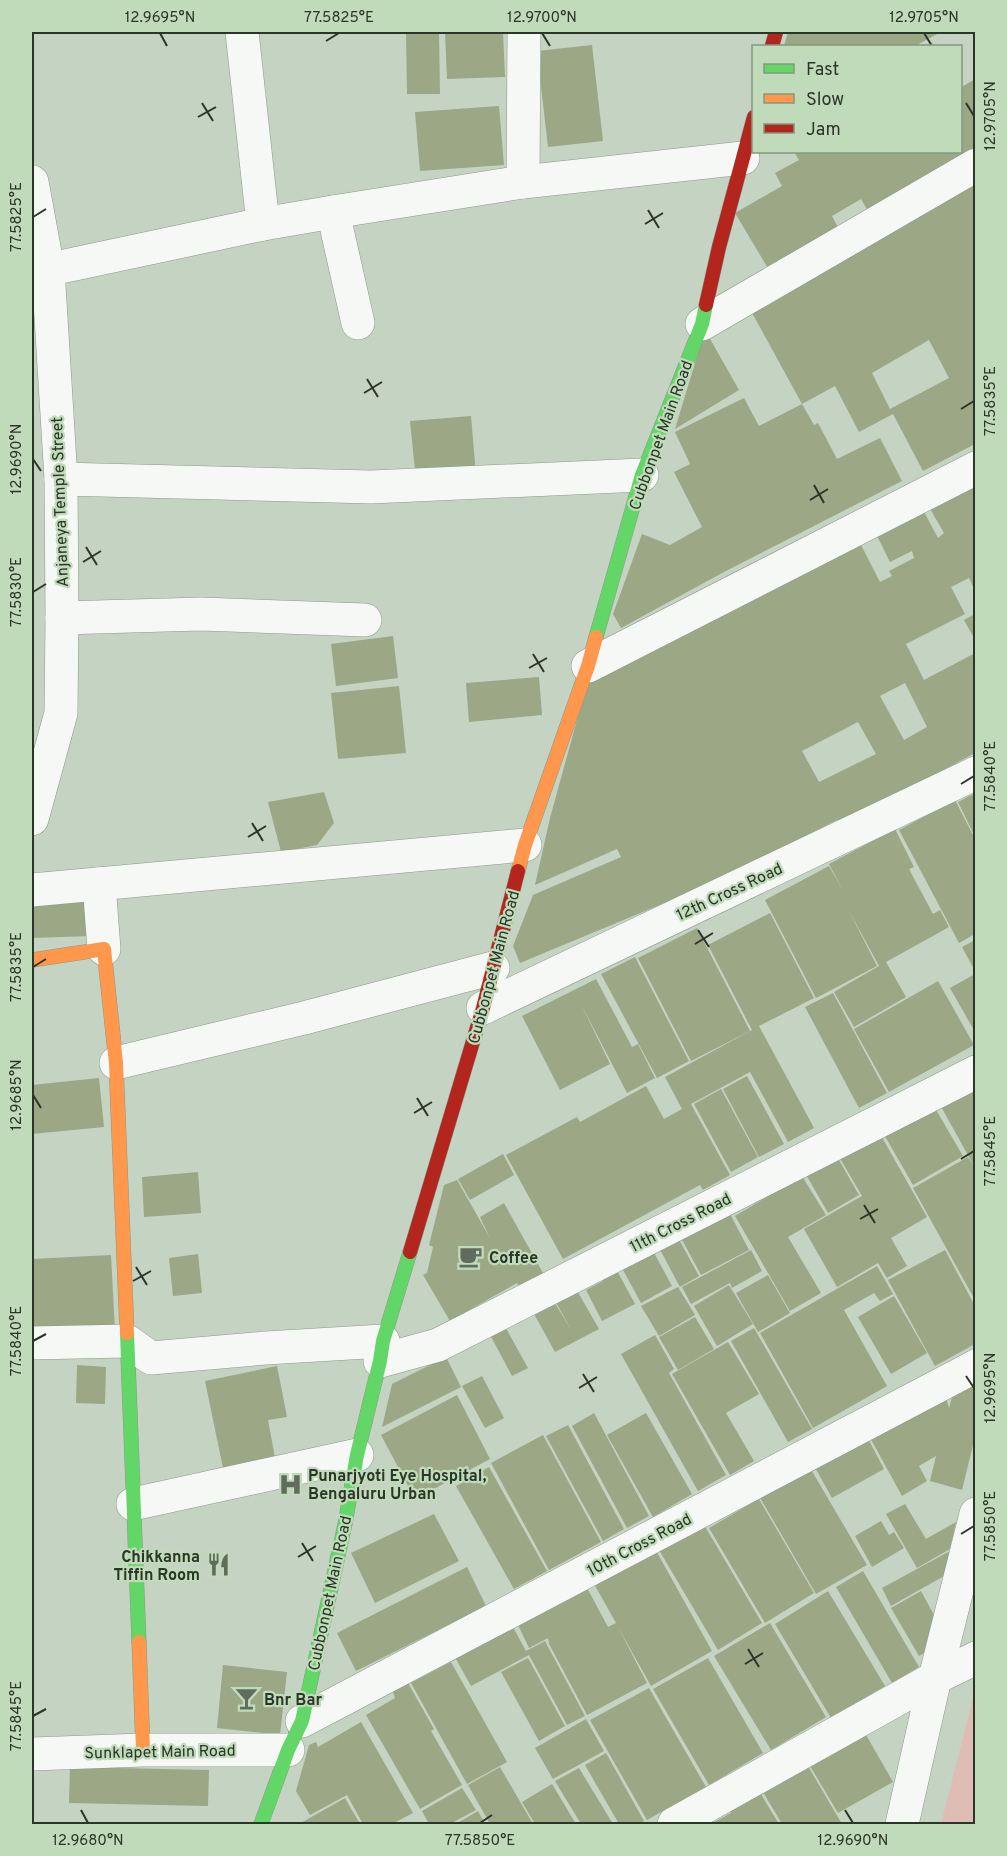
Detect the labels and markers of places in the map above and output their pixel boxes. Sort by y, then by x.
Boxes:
cafe icon: Coffee [458,1244,484,1270]
place label: Coffee [489,1249,538,1269]
place label: Punarjyoti Eye Hospital, Bengaluru Urban [308,1467,486,1505]
hospital icon: Punarjyoti Eye Hospital, Bengaluru Urban [277,1471,303,1497]
place label: Chikkanna Tiffin Room [113,1548,200,1586]
restaurant icon: Chikkanna Tiffin Room [205,1552,231,1578]
bar icon: Bnr Bar [233,1686,259,1712]
place label: Bnr Bar [264,1691,322,1711]

